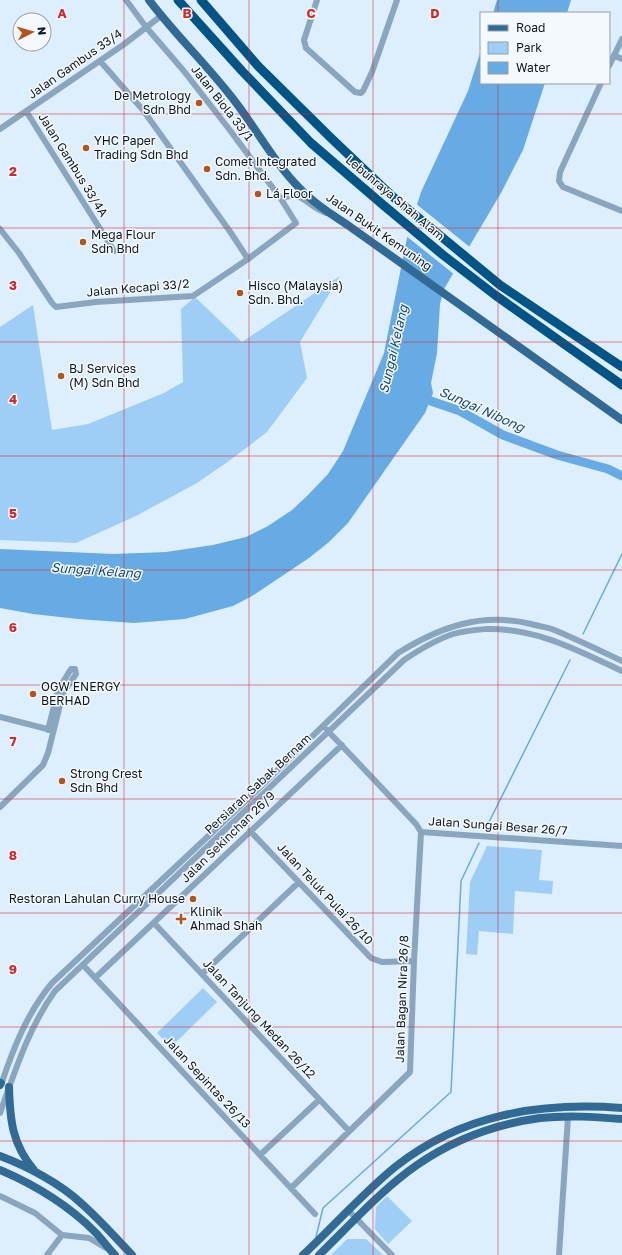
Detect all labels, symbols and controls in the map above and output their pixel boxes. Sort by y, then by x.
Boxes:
text: A [57,5,67,21]
text: B [182,5,192,21]
text: C [306,5,316,21]
text: D [430,5,440,21]
north arrow [12,12,52,52]
legend [480,12,610,84]
text: Road [516,20,545,35]
street label: Jalan Gambus 33/4 [25,25,125,102]
text: N [36,26,49,36]
text: Park [516,40,542,55]
text: Water [516,60,550,75]
street label: Jalan Biola 33/1 [188,62,257,144]
place label: De Metrology Sdn Bhd [114,88,191,117]
marker: De Metrology Sdn Bhd [194,98,204,108]
street label: Jalan Gambus 33/4A [35,110,111,219]
place label: YHC Paper Trading Sdn Bhd [94,133,188,162]
marker: YHC Paper Trading Sdn Bhd [81,143,91,153]
street label: Lebuhraya Shah Alam [343,152,448,243]
place label: Comet Integrated Sdn. Bhd. [215,154,316,183]
text: 2 [9,163,17,179]
marker: Comet Integrated Sdn. Bhd. [202,164,212,174]
place label: Lá Floor [266,186,313,201]
marker: Lá Floor [253,189,263,199]
street label: Jalan Bukit Kemuning [323,189,435,274]
place label: Mega Flour Sdn Bhd [91,227,156,256]
marker: Mega Flour Sdn Bhd [78,237,88,247]
street label: Jalan Kecapi 33/2 [86,276,190,299]
text: 3 [9,277,17,293]
place label: Hisco (Malaysia) Sdn. Bhd. [248,278,343,307]
marker: Hisco (Malaysia) Sdn. Bhd. [235,288,245,298]
water label: Sungai Kelang [375,302,411,395]
place label: BJ Services (M) Sdn Bhd [69,361,140,390]
marker: BJ Services (M) Sdn Bhd [56,371,66,381]
water label: Sungai Nibong [437,383,528,435]
text: 4 [9,391,17,407]
text: 5 [9,505,17,521]
water label: Sungai Kelang [51,559,142,581]
text: 6 [9,619,17,635]
place label: OGW ENERGY BERHAD [41,679,121,708]
marker: OGW ENERGY BERHAD [28,689,38,699]
street label: Persiaran Sabak Bernam [201,730,314,837]
text: 7 [9,733,17,749]
place label: Strong Crest Sdn Bhd [70,766,143,795]
marker: Strong Crest Sdn Bhd [57,776,67,786]
street label: Jalan Sekinchan 26/9 [178,788,278,885]
street label: Jalan Sungai Besar 26/7 [428,813,568,838]
street label: Jalan Teluk Pulai 26/10 [274,840,376,948]
text: 8 [9,847,17,863]
place label: Restoran Lahulan Curry House [9,891,185,906]
marker: Restoran Lahulan Curry House [188,894,198,904]
place label: Klinik Ahmad Shah [190,904,262,933]
marker: Klinik Ahmad Shah [175,913,187,925]
street label: Jalan Bagan Nira 26/8 [392,935,411,1063]
street label: Jalan Tanjung Medan 26/12 [200,956,319,1081]
text: 9 [9,961,17,977]
street label: Jalan Sepintas 26/13 [161,1032,254,1131]

